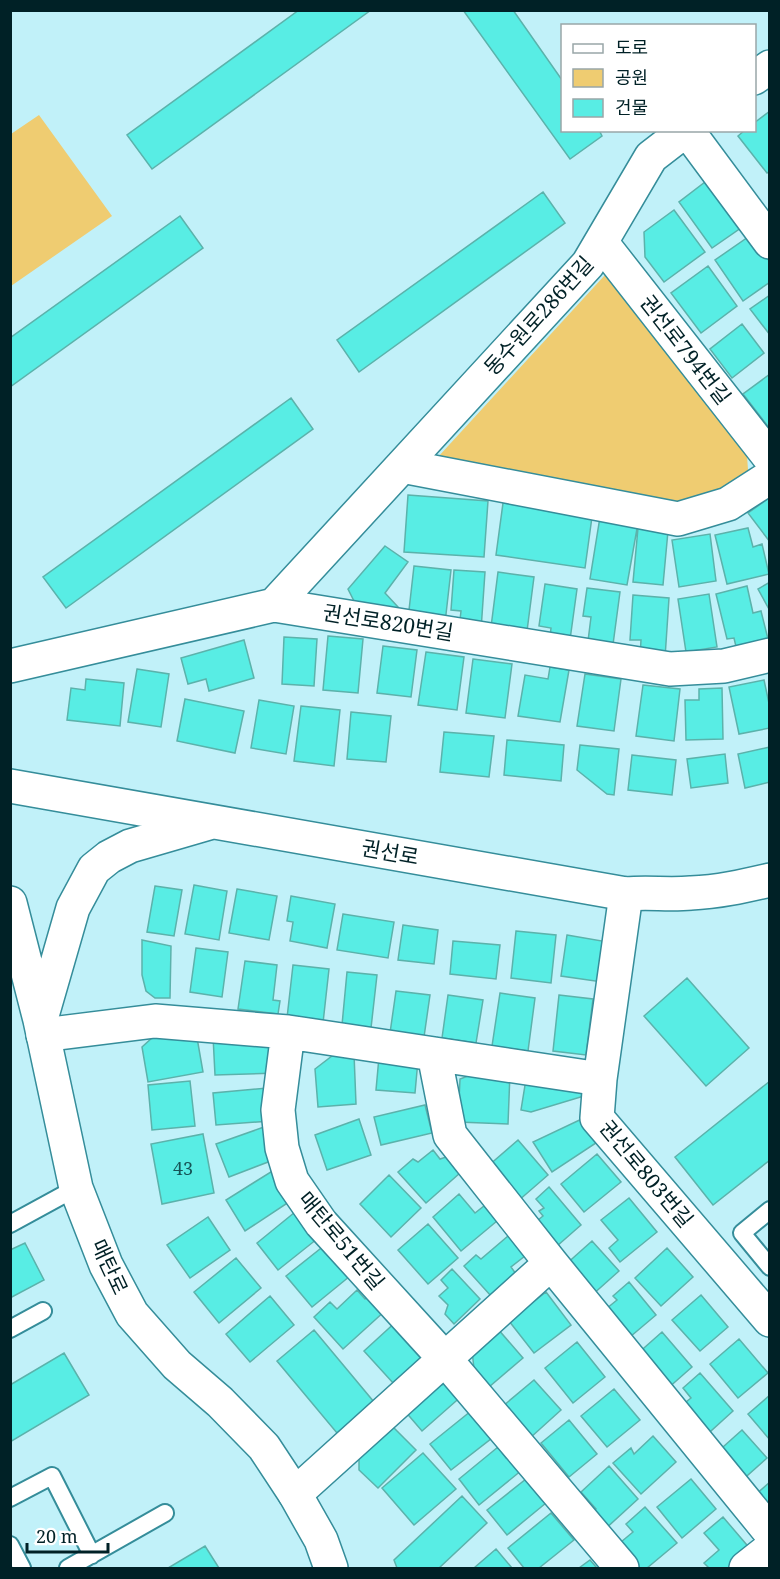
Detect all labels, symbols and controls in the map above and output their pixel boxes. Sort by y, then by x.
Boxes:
legend [561,24,756,132]
text: 도로 [615,35,648,59]
text: 공원 [615,65,648,89]
text: 건물 [615,95,648,119]
street label: 동수원로286번길 [477,250,599,381]
street label: 권선로794번길 [634,289,737,410]
street label: 권선로820번길 [321,598,455,646]
street label: 권선로 [359,833,421,871]
street label: 권선로803번길 [594,1114,700,1233]
house number: 43 [173,1156,193,1180]
street label: 매탄로51번길 [292,1185,391,1295]
street label: 매탄로 [85,1234,135,1299]
scale bar [27,1516,108,1554]
text: 20 m [36,1524,78,1548]

